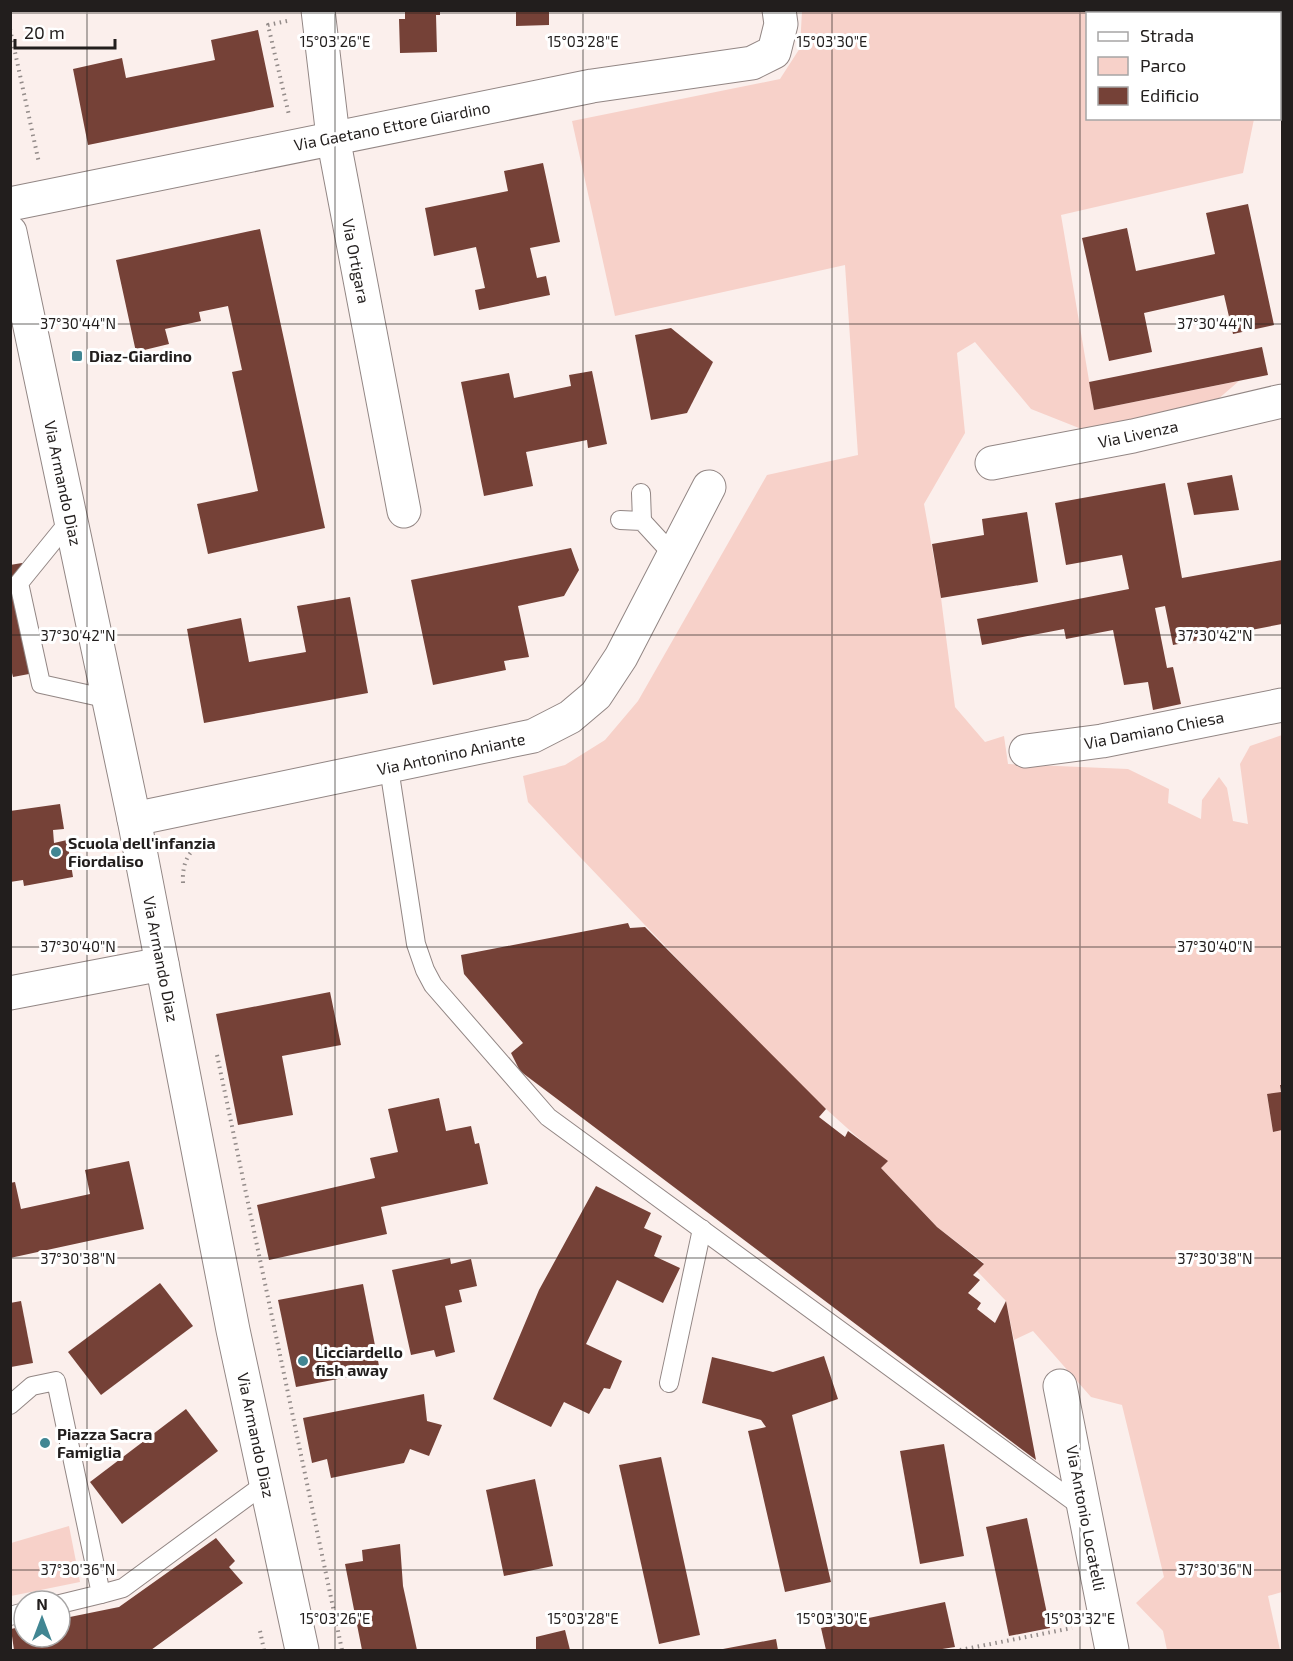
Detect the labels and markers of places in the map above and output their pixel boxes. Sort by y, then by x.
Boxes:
place label: Diaz-Giardino [89,346,192,365]
marker: Diaz-Giardino [70,349,84,363]
place label: Scuola dell'infanzia Fiordaliso [68,833,216,870]
marker: Scuola dell'infanzia Fiordaliso [49,845,63,859]
place label: Licciardello fish away [315,1342,403,1380]
marker: Licciardello fish away [296,1354,310,1368]
place label: Piazza Sacra Famiglia [57,1424,152,1461]
marker: Piazza Sacra Famiglia [38,1436,52,1450]

